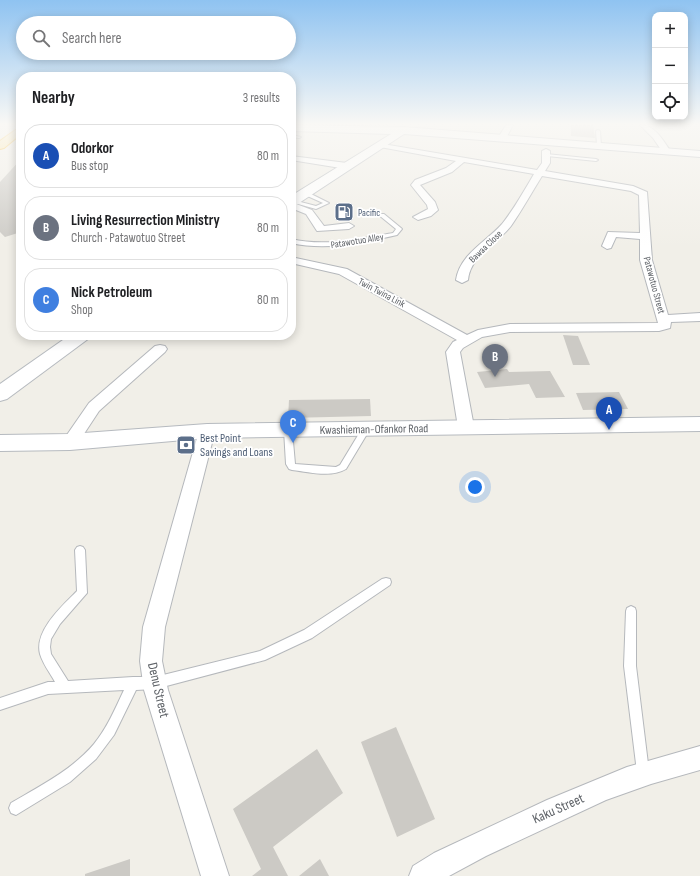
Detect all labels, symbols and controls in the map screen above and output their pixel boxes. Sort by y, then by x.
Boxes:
map controls [652,12,688,120]
button: + [652,12,688,48]
search box [16,16,296,60]
icon: search [30,27,52,49]
text: Search here [62,29,122,48]
button: − [652,48,688,84]
button: locate [652,84,688,120]
text: Nearby [32,88,75,108]
text: 3 results [243,90,280,106]
text: Odorkor [71,139,114,158]
text: A [43,148,49,164]
text: 80 m [257,148,279,164]
text: Bus stop [71,158,108,174]
fuel station icon: Pacific [333,201,355,223]
place label: Pacific [358,207,380,219]
text: Living Resurrection Ministry [71,211,220,230]
text: B [43,220,49,236]
text: 80 m [257,220,279,236]
street label: Bawaa Close [467,228,505,265]
text: Church · Patawotuo Street [71,230,185,246]
street label: Patawotuo Alley [330,231,385,251]
street label: Patawotuo Street [641,255,667,315]
street label: Twin Twina Link [356,276,407,310]
text: Nick Petroleum [71,283,152,302]
text: C [43,292,49,308]
text: 80 m [257,292,279,308]
text: Shop [71,302,93,318]
pin: B [482,344,508,377]
pin: A [596,397,622,430]
pin: C [280,410,306,443]
street label: Kwashieman-Ofankor Road [320,421,428,438]
place label: Best Point Savings and Loans [200,431,273,460]
bank icon: Best Point Savings and Loans [175,434,197,456]
your location [465,477,485,497]
street label: Denu Street [144,661,173,719]
street label: Kaku Street [530,790,587,827]

